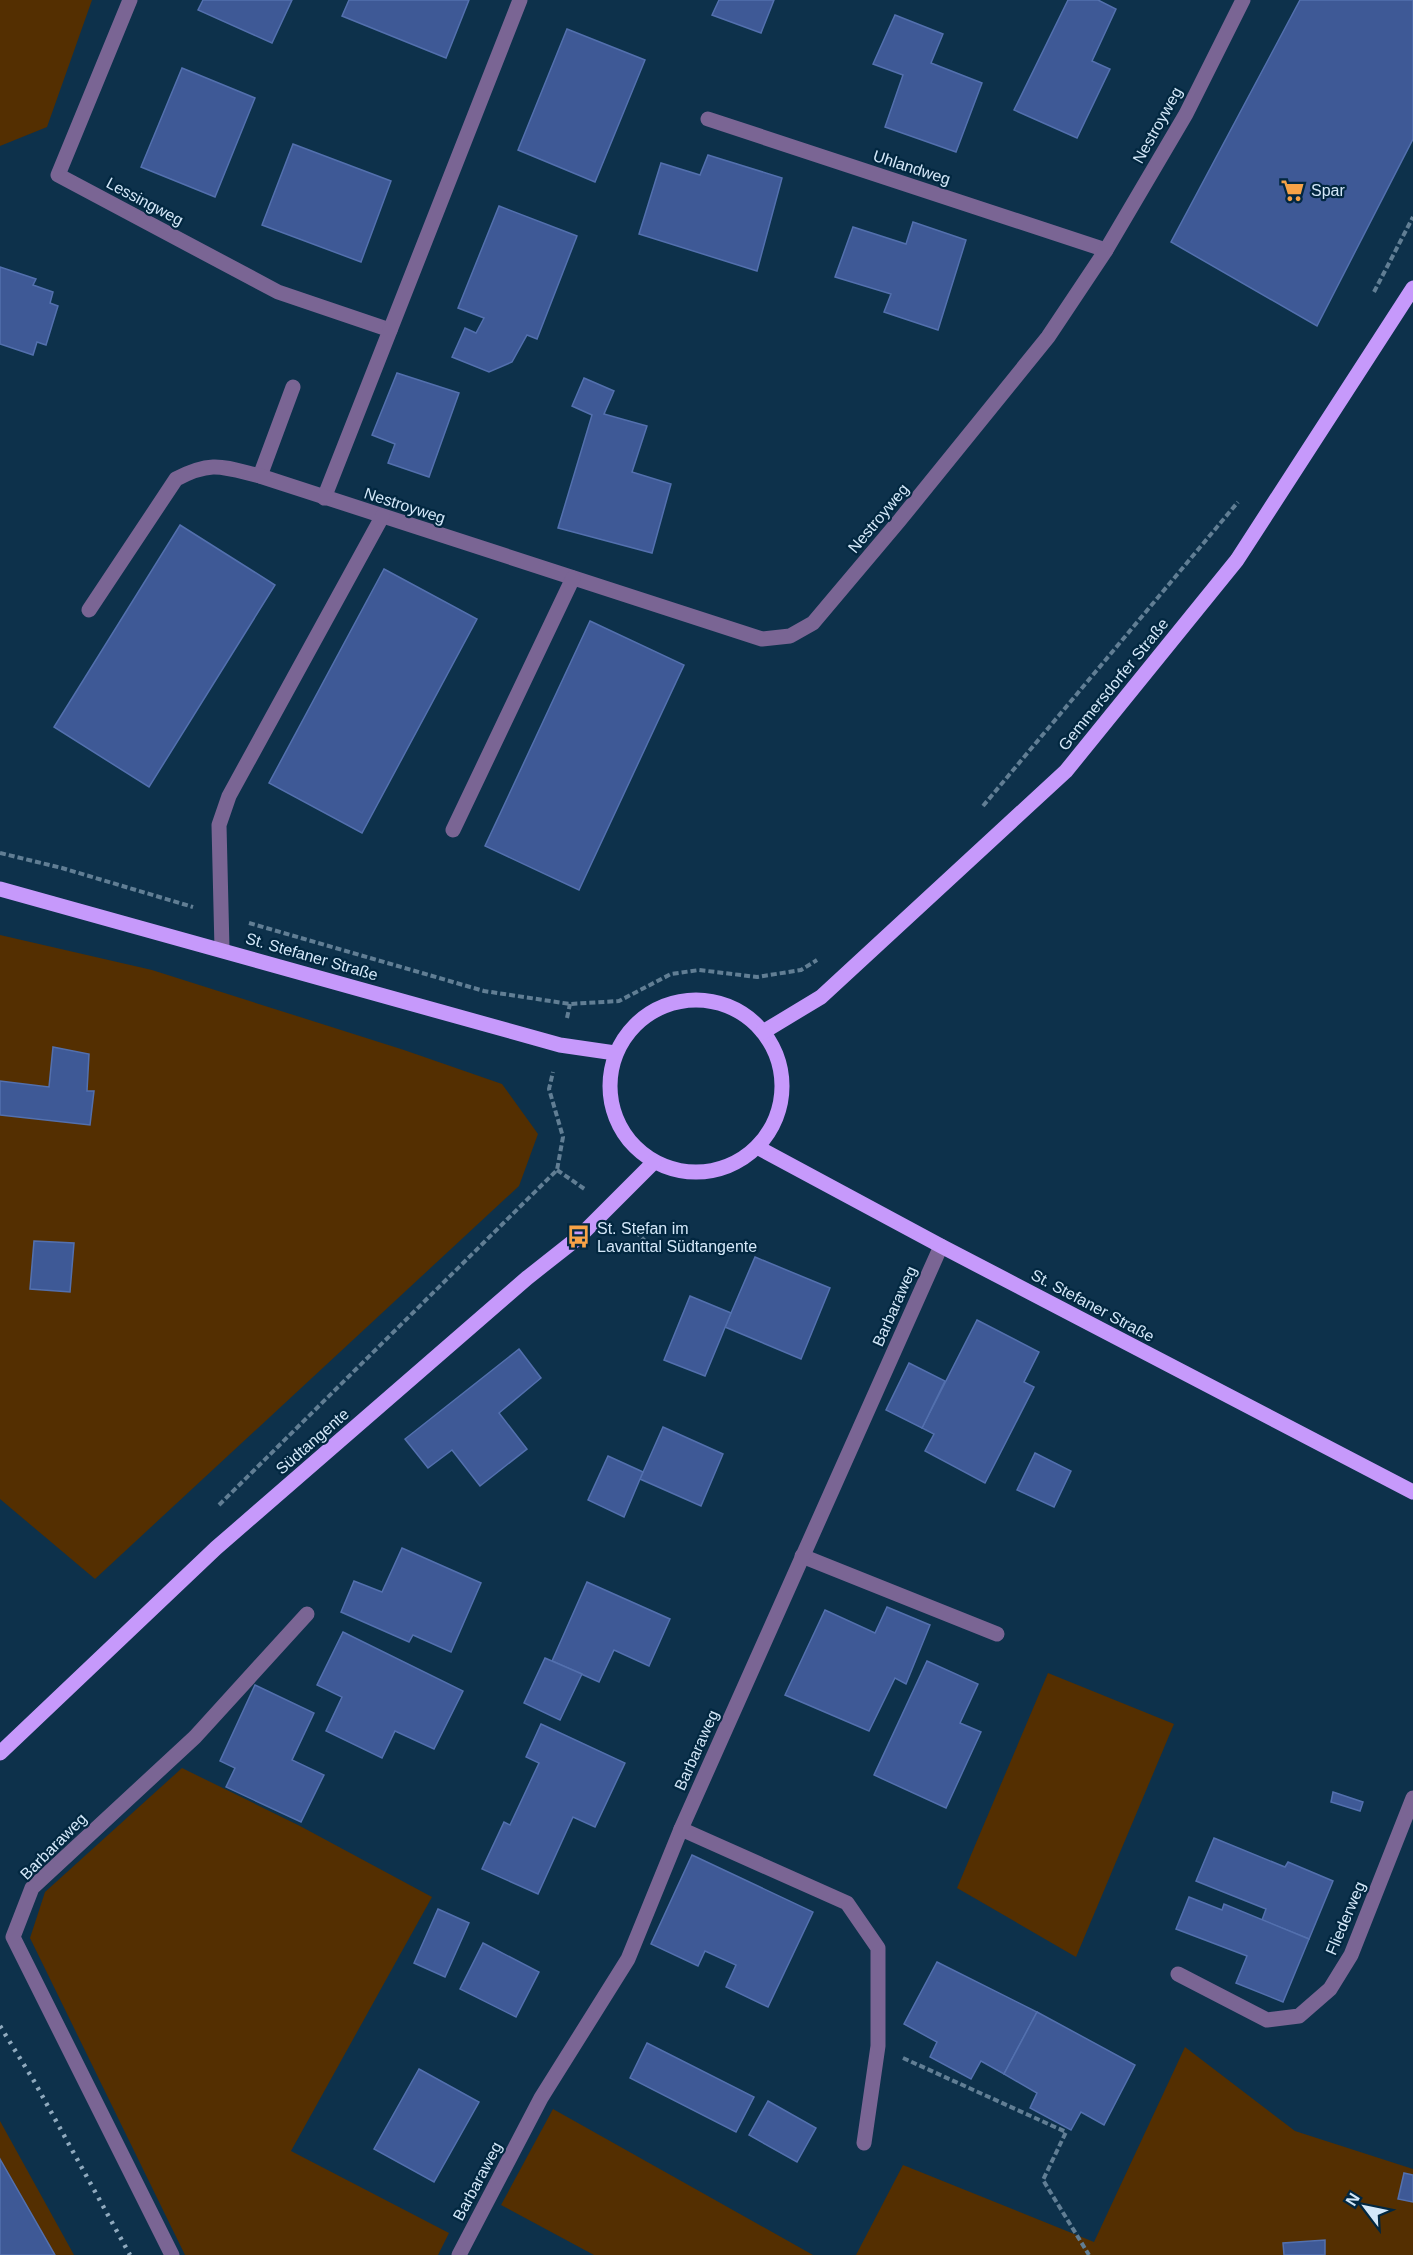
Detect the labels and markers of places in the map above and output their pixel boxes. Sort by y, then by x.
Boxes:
supermarket icon: Spar [1280,177,1306,203]
place label: Spar [1311,182,1345,199]
place label: St. Stefan im Lavanttal Südtangente [597,1220,757,1255]
bus stop icon: St. Stefan im Lavanttal Südtangente [566,1224,592,1250]

